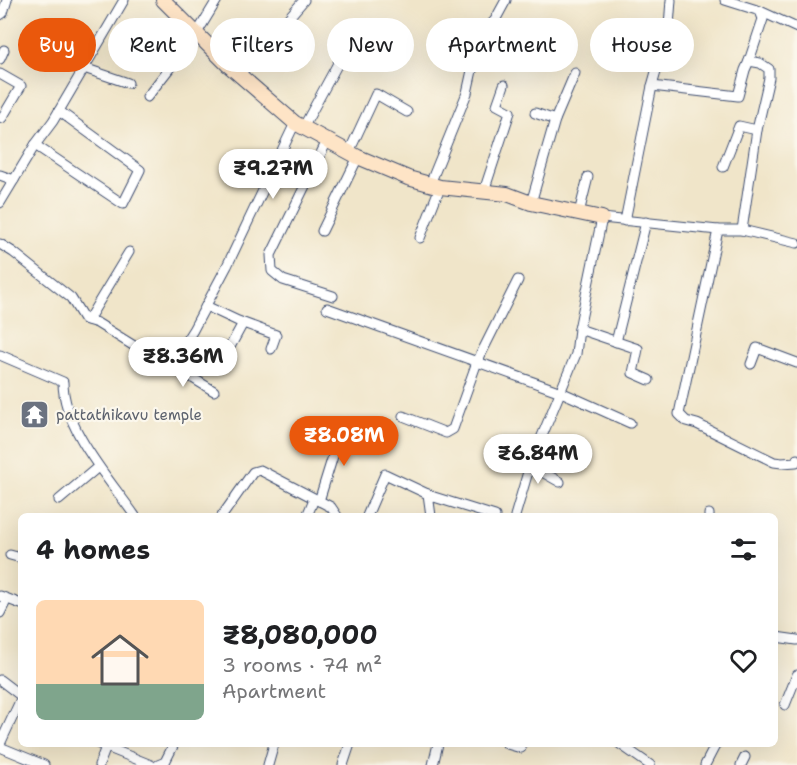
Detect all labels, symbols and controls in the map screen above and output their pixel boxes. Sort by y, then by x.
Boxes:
chip: Buy [18,18,96,72]
chip: Rent [108,18,198,72]
chip: Filters [210,18,315,72]
chip: New [327,18,414,72]
chip: Apartment [426,18,578,72]
chip: House [590,18,694,72]
pin: ₹9.27M [224,149,322,200]
text: ₹9.27M [233,155,313,181]
pin: ₹8.36M [134,337,232,388]
text: ₹8.36M [142,343,224,369]
temple icon: pattathikavu temple [19,399,51,431]
place label: pattathikavu temple [56,405,202,425]
pin: ₹8.08M [295,416,393,467]
text: ₹8.08M [303,422,385,448]
pin: ₹6.84M [489,434,587,485]
text: ₹6.84M [497,440,579,466]
text: 4 homes [36,532,150,567]
icon: filters [727,533,760,566]
text: ₹8,080,000 [222,617,378,652]
icon: home [84,624,156,696]
icon: heart [727,644,760,677]
text: 3 rooms · 74 m² [222,652,382,678]
text: Apartment [222,678,326,704]

